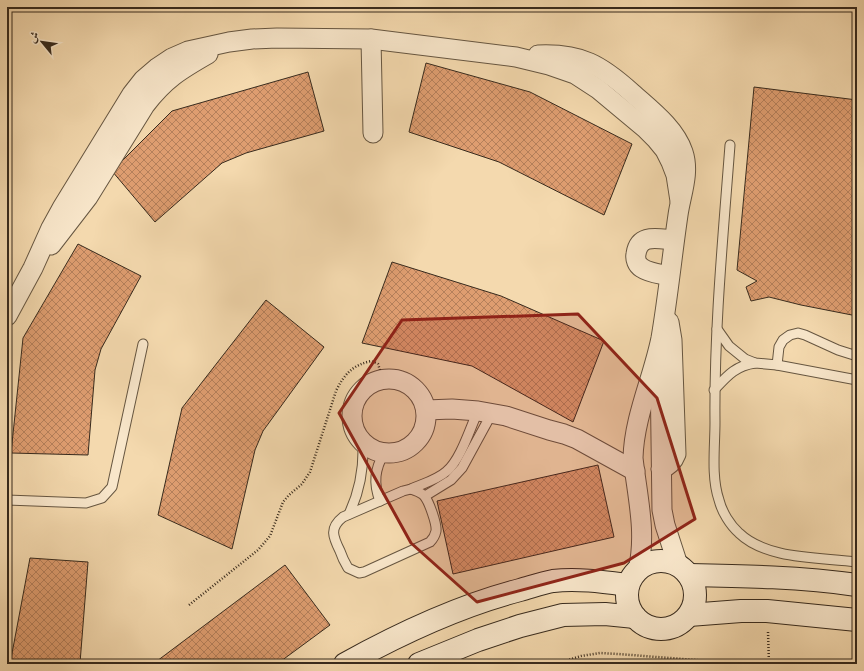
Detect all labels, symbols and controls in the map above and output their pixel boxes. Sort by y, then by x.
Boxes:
north arrow [22,22,62,62]
text: ش [24,29,43,46]

